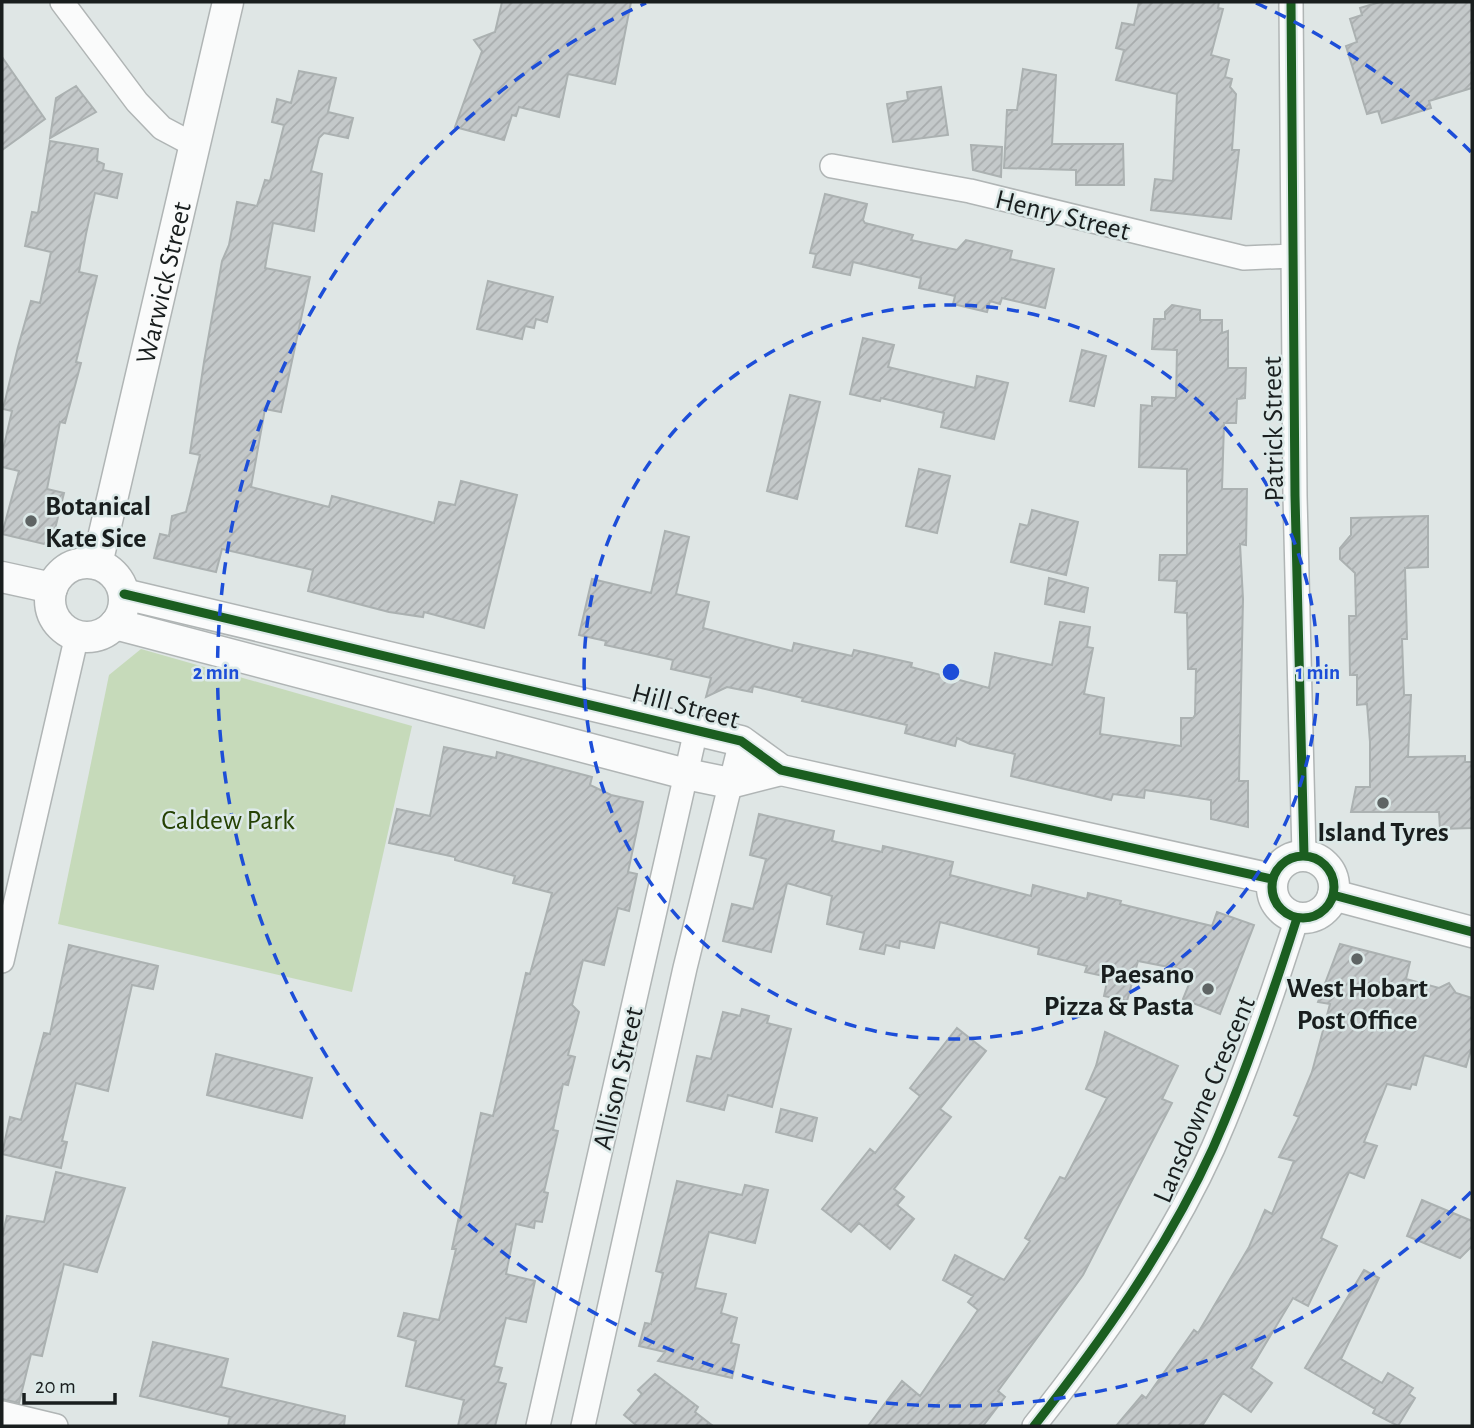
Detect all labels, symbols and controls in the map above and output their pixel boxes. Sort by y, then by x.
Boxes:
street label: Henry Street [992,186,1133,246]
street label: Warwick Street [132,199,197,367]
street label: Patrick Street [1259,356,1289,502]
place label: Botanical Kate Sice [45,493,151,553]
marker: Botanical Kate Sice [23,513,39,529]
centre of rings [939,660,963,684]
text: 2 min [193,662,239,683]
text: 1 min [1296,662,1340,683]
street label: Hill Street [629,679,742,735]
marker: Island Tyres [1375,795,1391,811]
park label: Caldew Park [161,807,295,835]
place label: Island Tyres [1317,819,1449,847]
marker: West Hobart Post Office [1349,951,1365,967]
place label: Paesano Pizza & Pasta [1044,961,1194,1021]
place label: West Hobart Post Office [1286,975,1428,1035]
marker: Paesano Pizza & Pasta [1200,981,1216,997]
street label: Lansdowne Crescent [1149,992,1261,1207]
street label: Allison Street [589,1004,649,1153]
scale bar [24,1362,116,1406]
text: 20 m [35,1376,76,1397]

